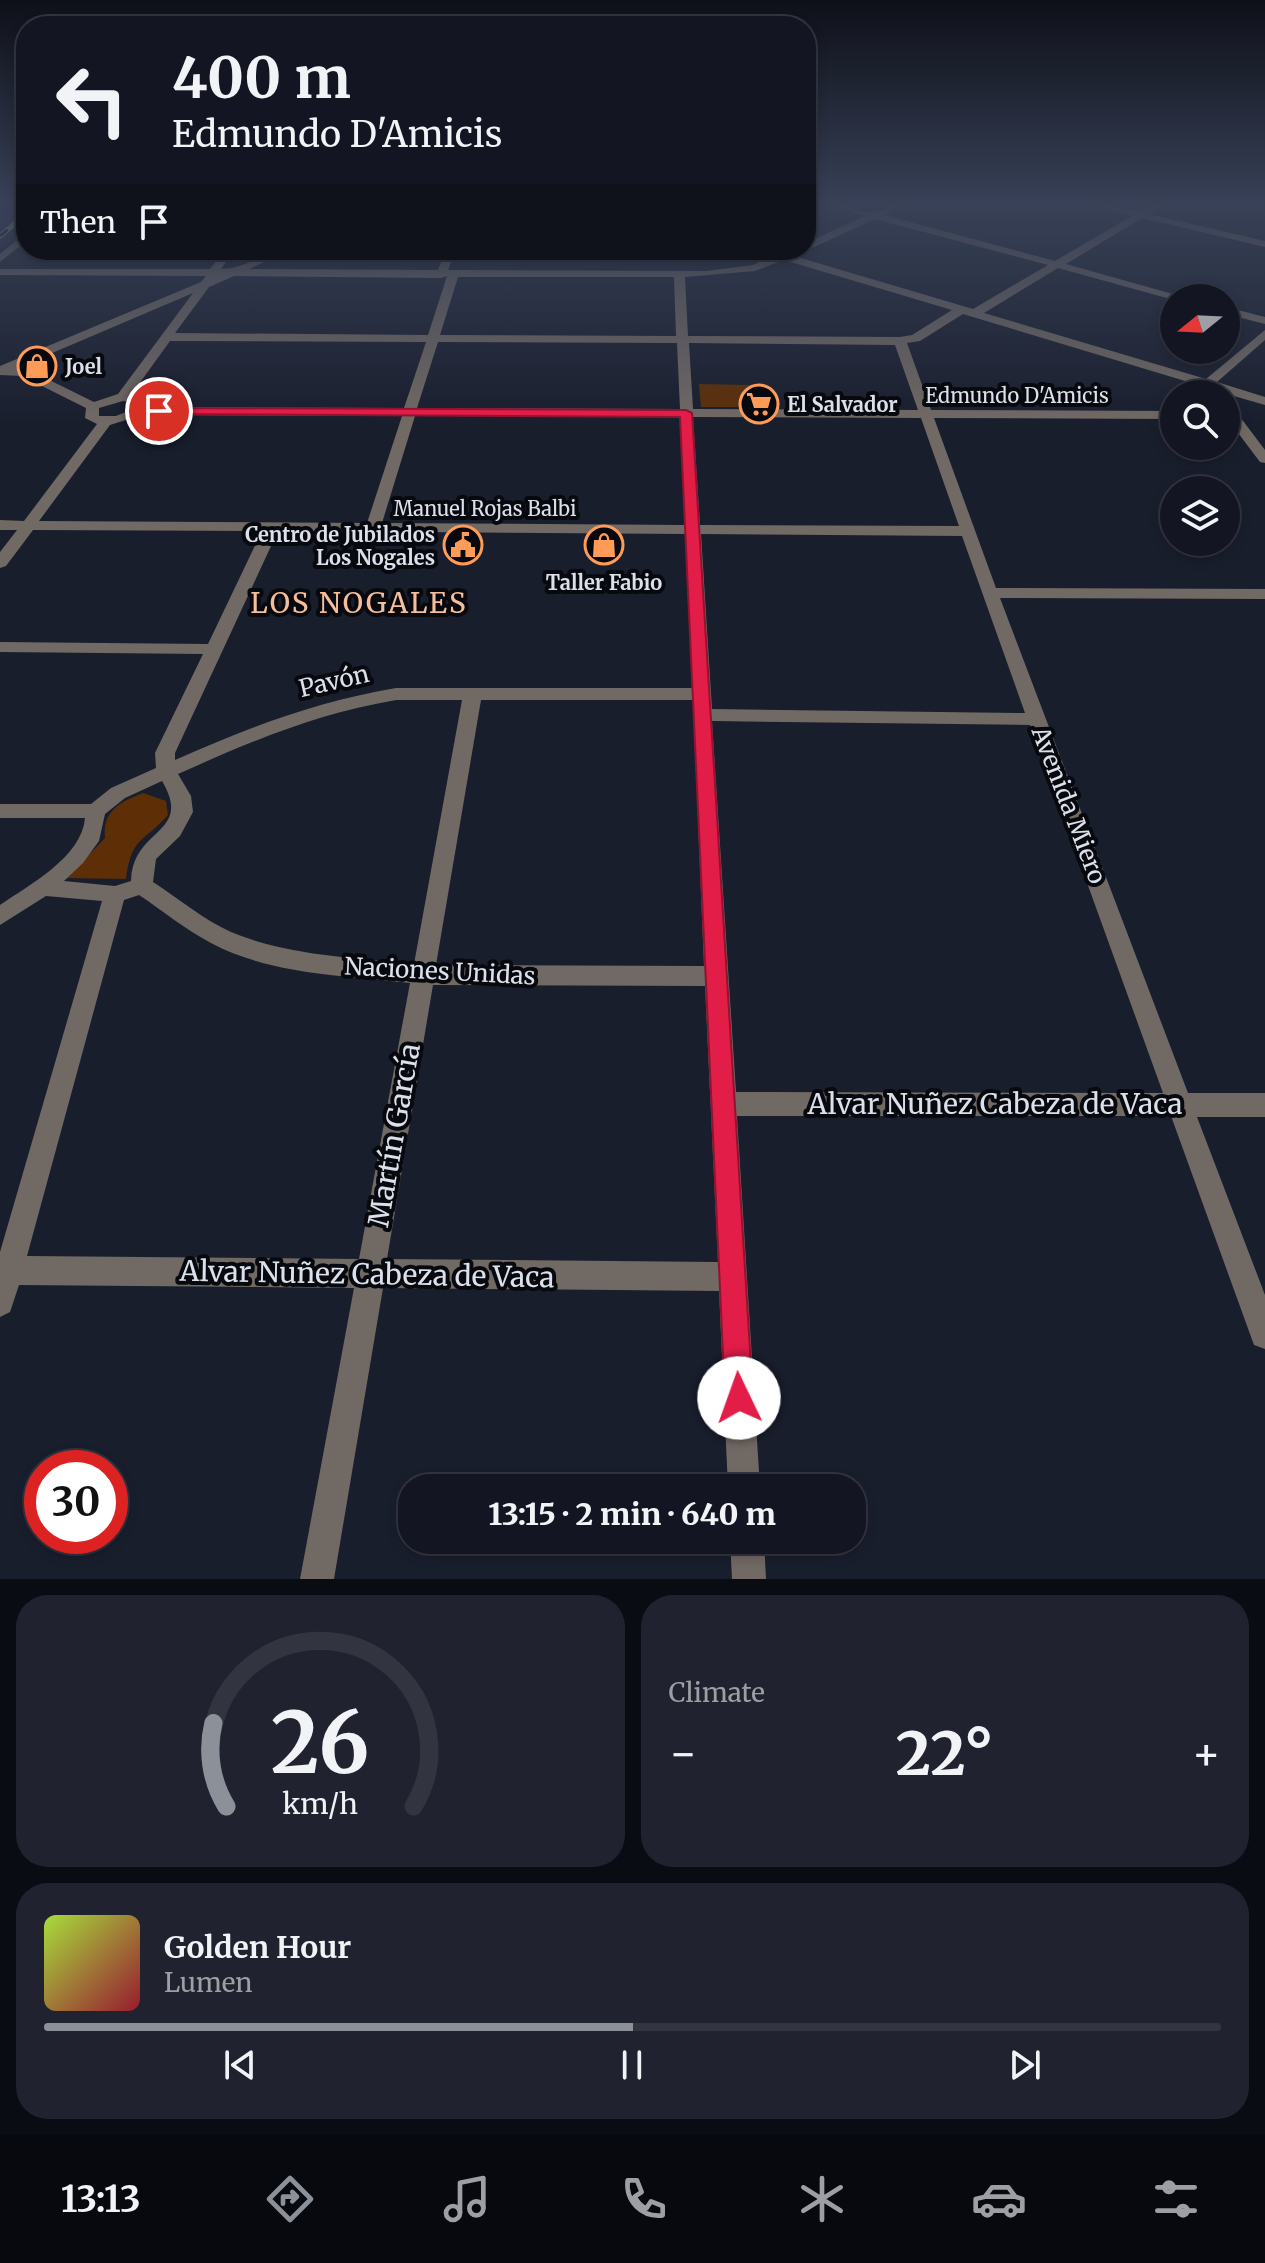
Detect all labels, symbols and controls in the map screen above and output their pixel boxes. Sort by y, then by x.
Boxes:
text: 400 m [172,43,351,113]
icon: left [40,48,144,152]
text: Edmundo D'Amicis [172,112,502,157]
icon: arrive [132,200,176,244]
text: Then [40,203,116,241]
north arrow [1160,284,1240,364]
map controls [1160,284,1240,556]
shop icon: Joel [16,345,58,387]
place label: Joel [64,354,102,379]
pin [125,377,193,445]
button: search [1160,380,1240,460]
supermarket icon: El Salvador [738,383,780,425]
street label: Edmundo D'Amicis [925,383,1109,408]
icon: arrive [137,389,181,433]
place label: El Salvador [787,392,898,417]
button: layers [1160,476,1240,556]
street label: Manuel Rojas Balbi [394,496,576,521]
place label: Centro de Jubilados Los Nogales [245,522,435,570]
public building icon: Centro de Jubilados Los Nogales [442,524,484,566]
shop icon: Taller Fabio [583,524,625,566]
place label: Taller Fabio [546,570,662,595]
district label: LOS NOGALES [250,585,468,621]
street label: Pavón [296,658,372,704]
street label: Avenida Miero [1024,721,1113,888]
street label: Naciones Unidas [344,951,536,991]
street label: Martín García [360,1040,428,1230]
street label: Alvar Nuñez Cabeza de Vaca [807,1086,1182,1122]
street label: Alvar Nuñez Cabeza de Vaca [178,1253,555,1295]
position arrow [697,1356,781,1440]
speed limit sign: 30 [24,1450,128,1554]
text: 13:15 · 2 min · 640 m [488,1495,776,1533]
text: Climate [669,1676,765,1709]
text: 26 [271,1691,370,1796]
text: 22° [896,1716,994,1791]
text: − [669,1726,698,1781]
text: + [1192,1726,1221,1781]
text: km/h [282,1786,358,1822]
text: Golden Hour [164,1928,351,1966]
text: Lumen [164,1966,253,1999]
icon: previous [218,2043,262,2087]
icon: pause [610,2043,654,2087]
icon: next [1003,2043,1047,2087]
icon: directions [262,2171,318,2227]
icon: music [439,2171,495,2227]
icon: phone [616,2171,672,2227]
icon: climate [794,2171,850,2227]
icon: car [971,2171,1027,2227]
icon: filters [1148,2171,1204,2227]
text: 13:13 [61,2177,141,2222]

